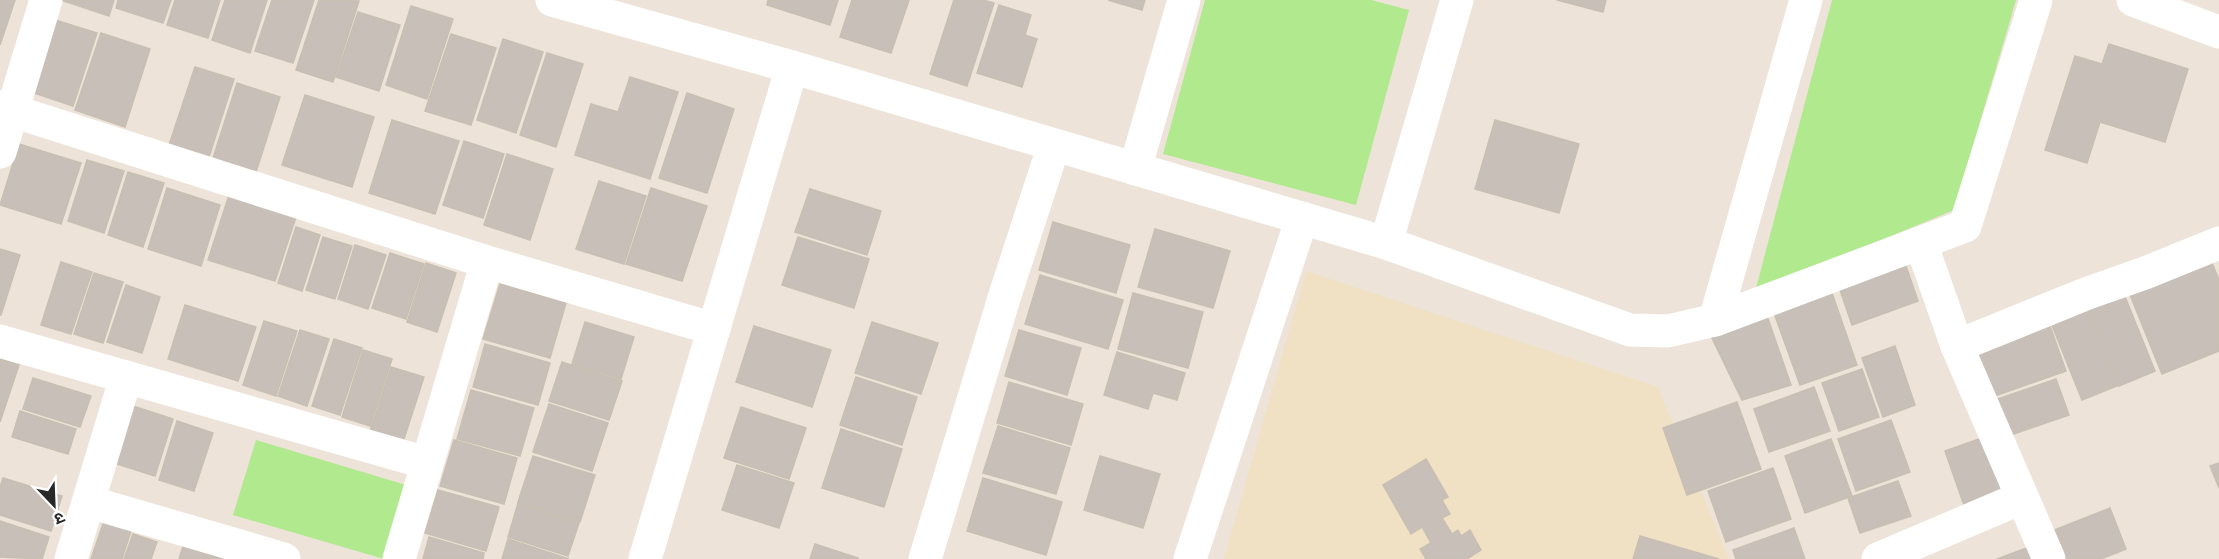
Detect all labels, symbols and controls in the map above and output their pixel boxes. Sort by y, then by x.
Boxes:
north arrow [24,475,84,535]
text: उ [51,508,68,529]

